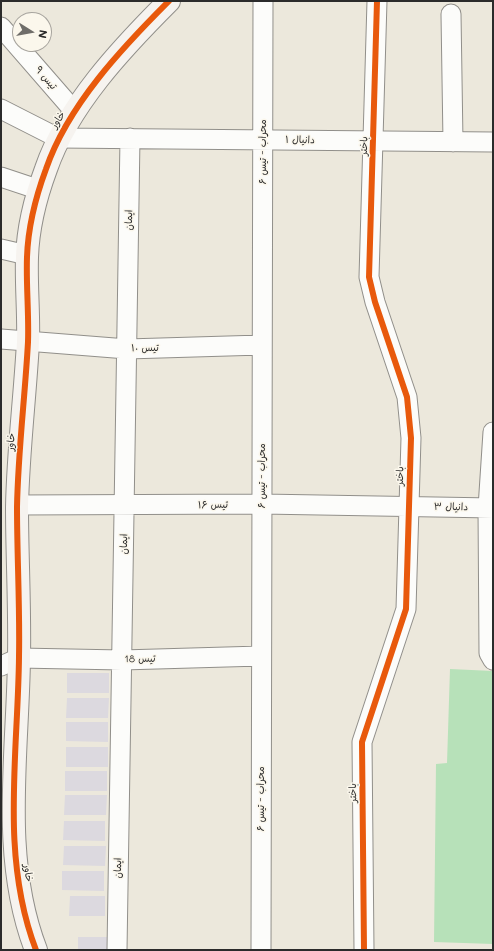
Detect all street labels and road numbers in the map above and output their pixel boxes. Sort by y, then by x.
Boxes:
street label: تیس ۹ [33,64,59,92]
street label: خاور [48,109,68,131]
street label: محراب - تیس ۶ [257,119,269,185]
street label: دانیال ۱ [285,134,315,146]
street label: باختر [358,136,370,156]
street label: ایمان [123,210,135,230]
street label: تیس ۱۰ [131,342,159,354]
street label: خاور [4,433,18,451]
street label: محراب - تیس ۶ [256,443,268,509]
street label: باختر [394,466,406,486]
street label: تیس ۱۶ [198,499,228,511]
street label: دانیال ۳ [434,501,468,513]
street label: ایمان [118,534,130,554]
street label: تیس 18 [124,653,156,665]
street label: محراب - تیس ۶ [255,766,267,832]
street label: باختر [347,783,359,803]
street label: ایمان [112,858,124,878]
street label: خاور [21,863,35,883]

